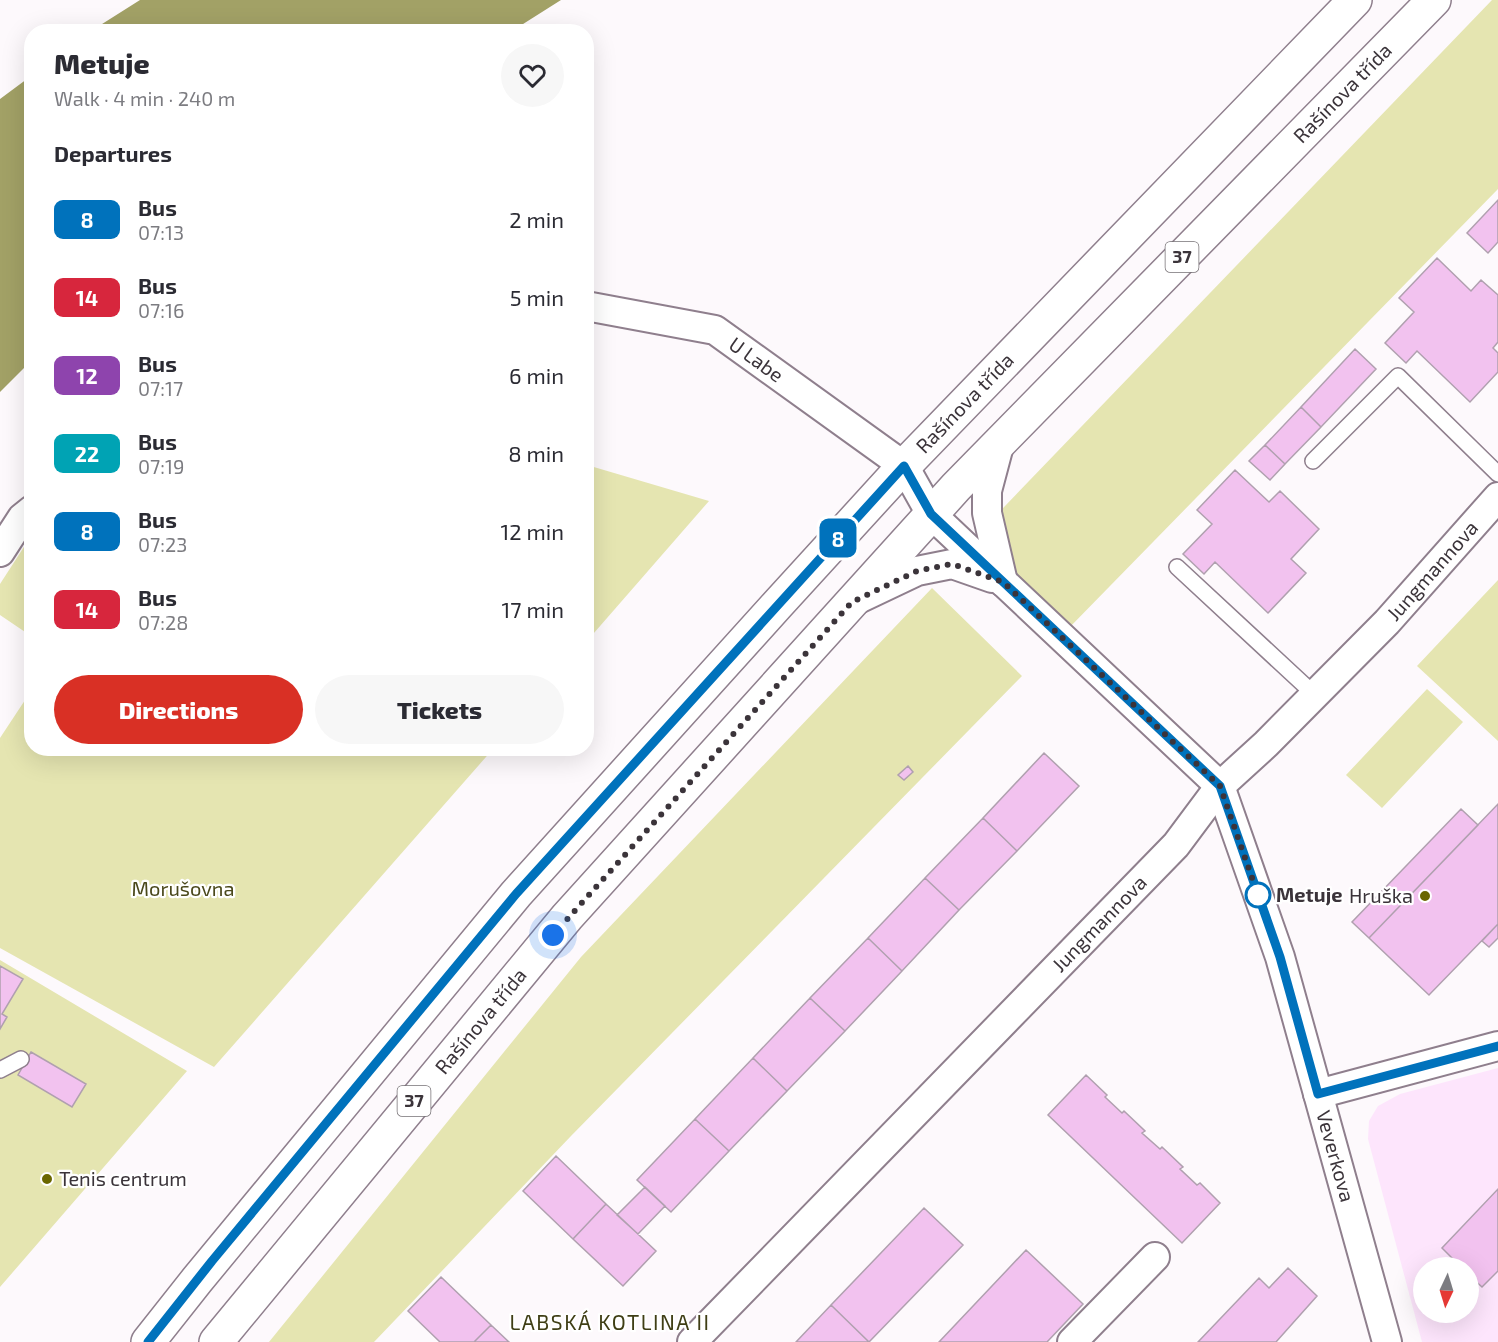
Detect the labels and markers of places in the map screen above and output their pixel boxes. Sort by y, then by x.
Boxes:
marker: Metuje [1245,882,1271,908]
place label: Metuje [1276,882,1342,906]
place label: Hruška [1349,883,1413,907]
marker: Hruška [1418,889,1432,903]
place label: Tenis centrum [59,1166,187,1190]
marker: Tenis centrum [40,1172,54,1186]

